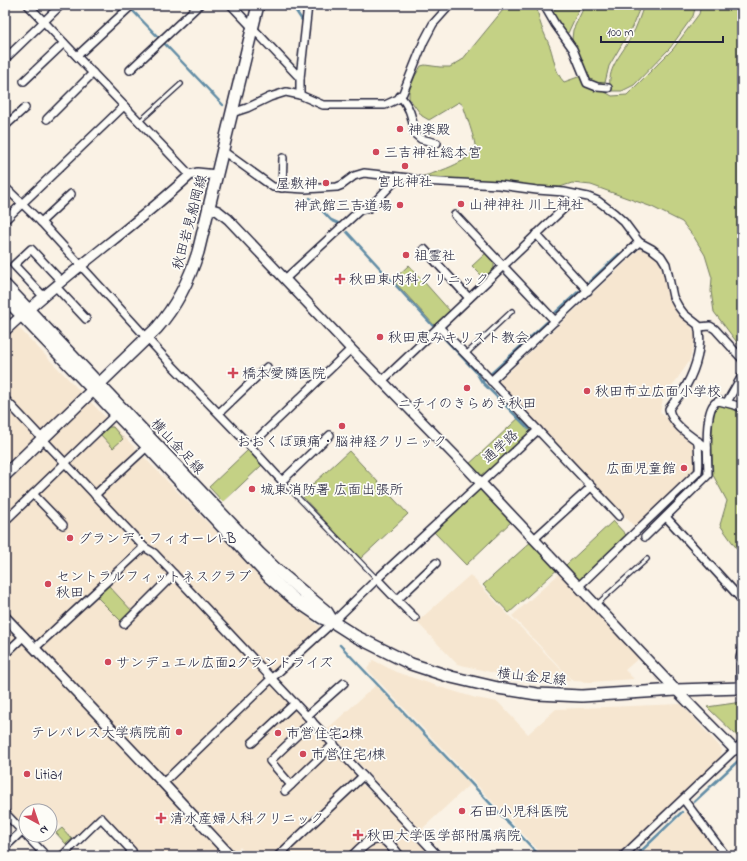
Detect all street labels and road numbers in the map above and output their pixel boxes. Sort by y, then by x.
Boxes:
street label: 秋田岩見船岡線 [168,172,213,272]
street label: 横山金足線 [145,414,208,480]
street label: 通学路 [478,425,524,469]
street label: 横山金足線 [496,663,568,692]

